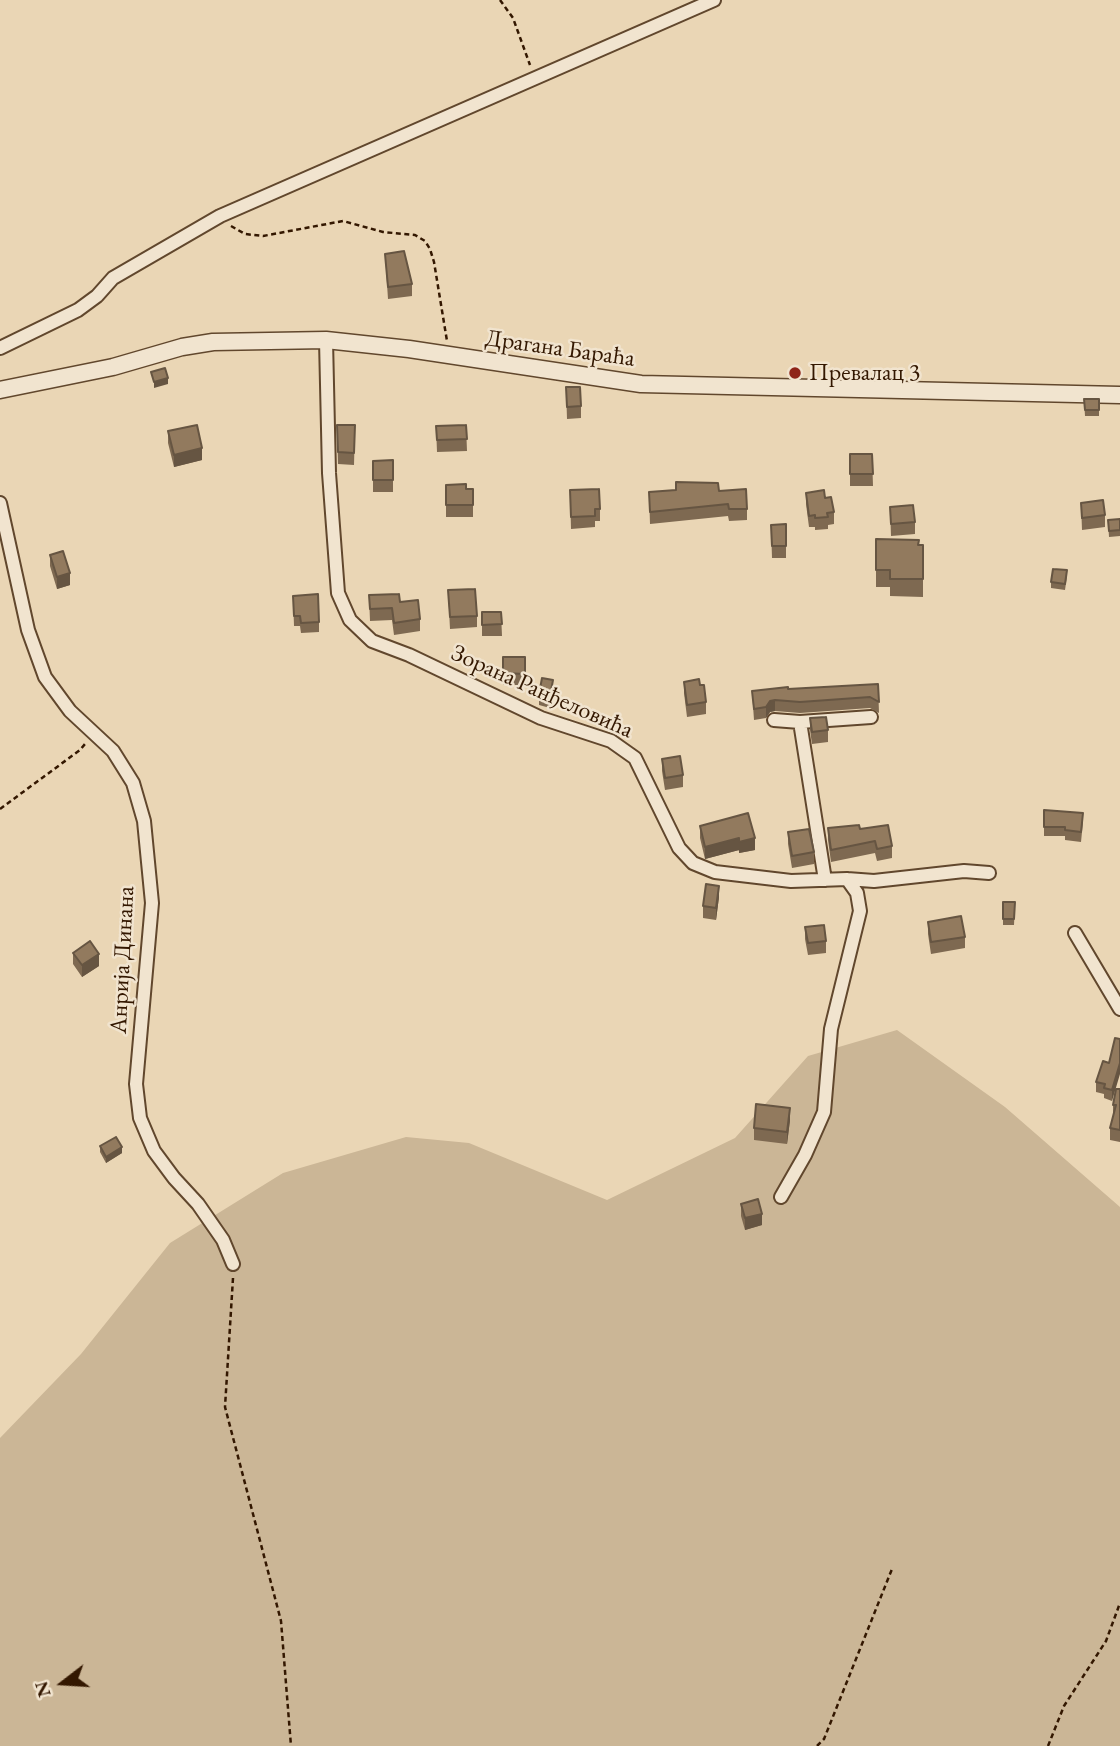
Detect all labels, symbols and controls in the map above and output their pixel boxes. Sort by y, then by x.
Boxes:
street label: Драгана Бараћа [483,324,637,374]
place label: Превалац 3 [809,359,920,387]
marker: Превалац 3 [787,365,803,381]
street label: Зорана Ранђеловића [447,639,637,745]
street label: Анрија Динана [105,885,141,1035]
north arrow [28,1648,98,1718]
text: N [28,1678,57,1700]

